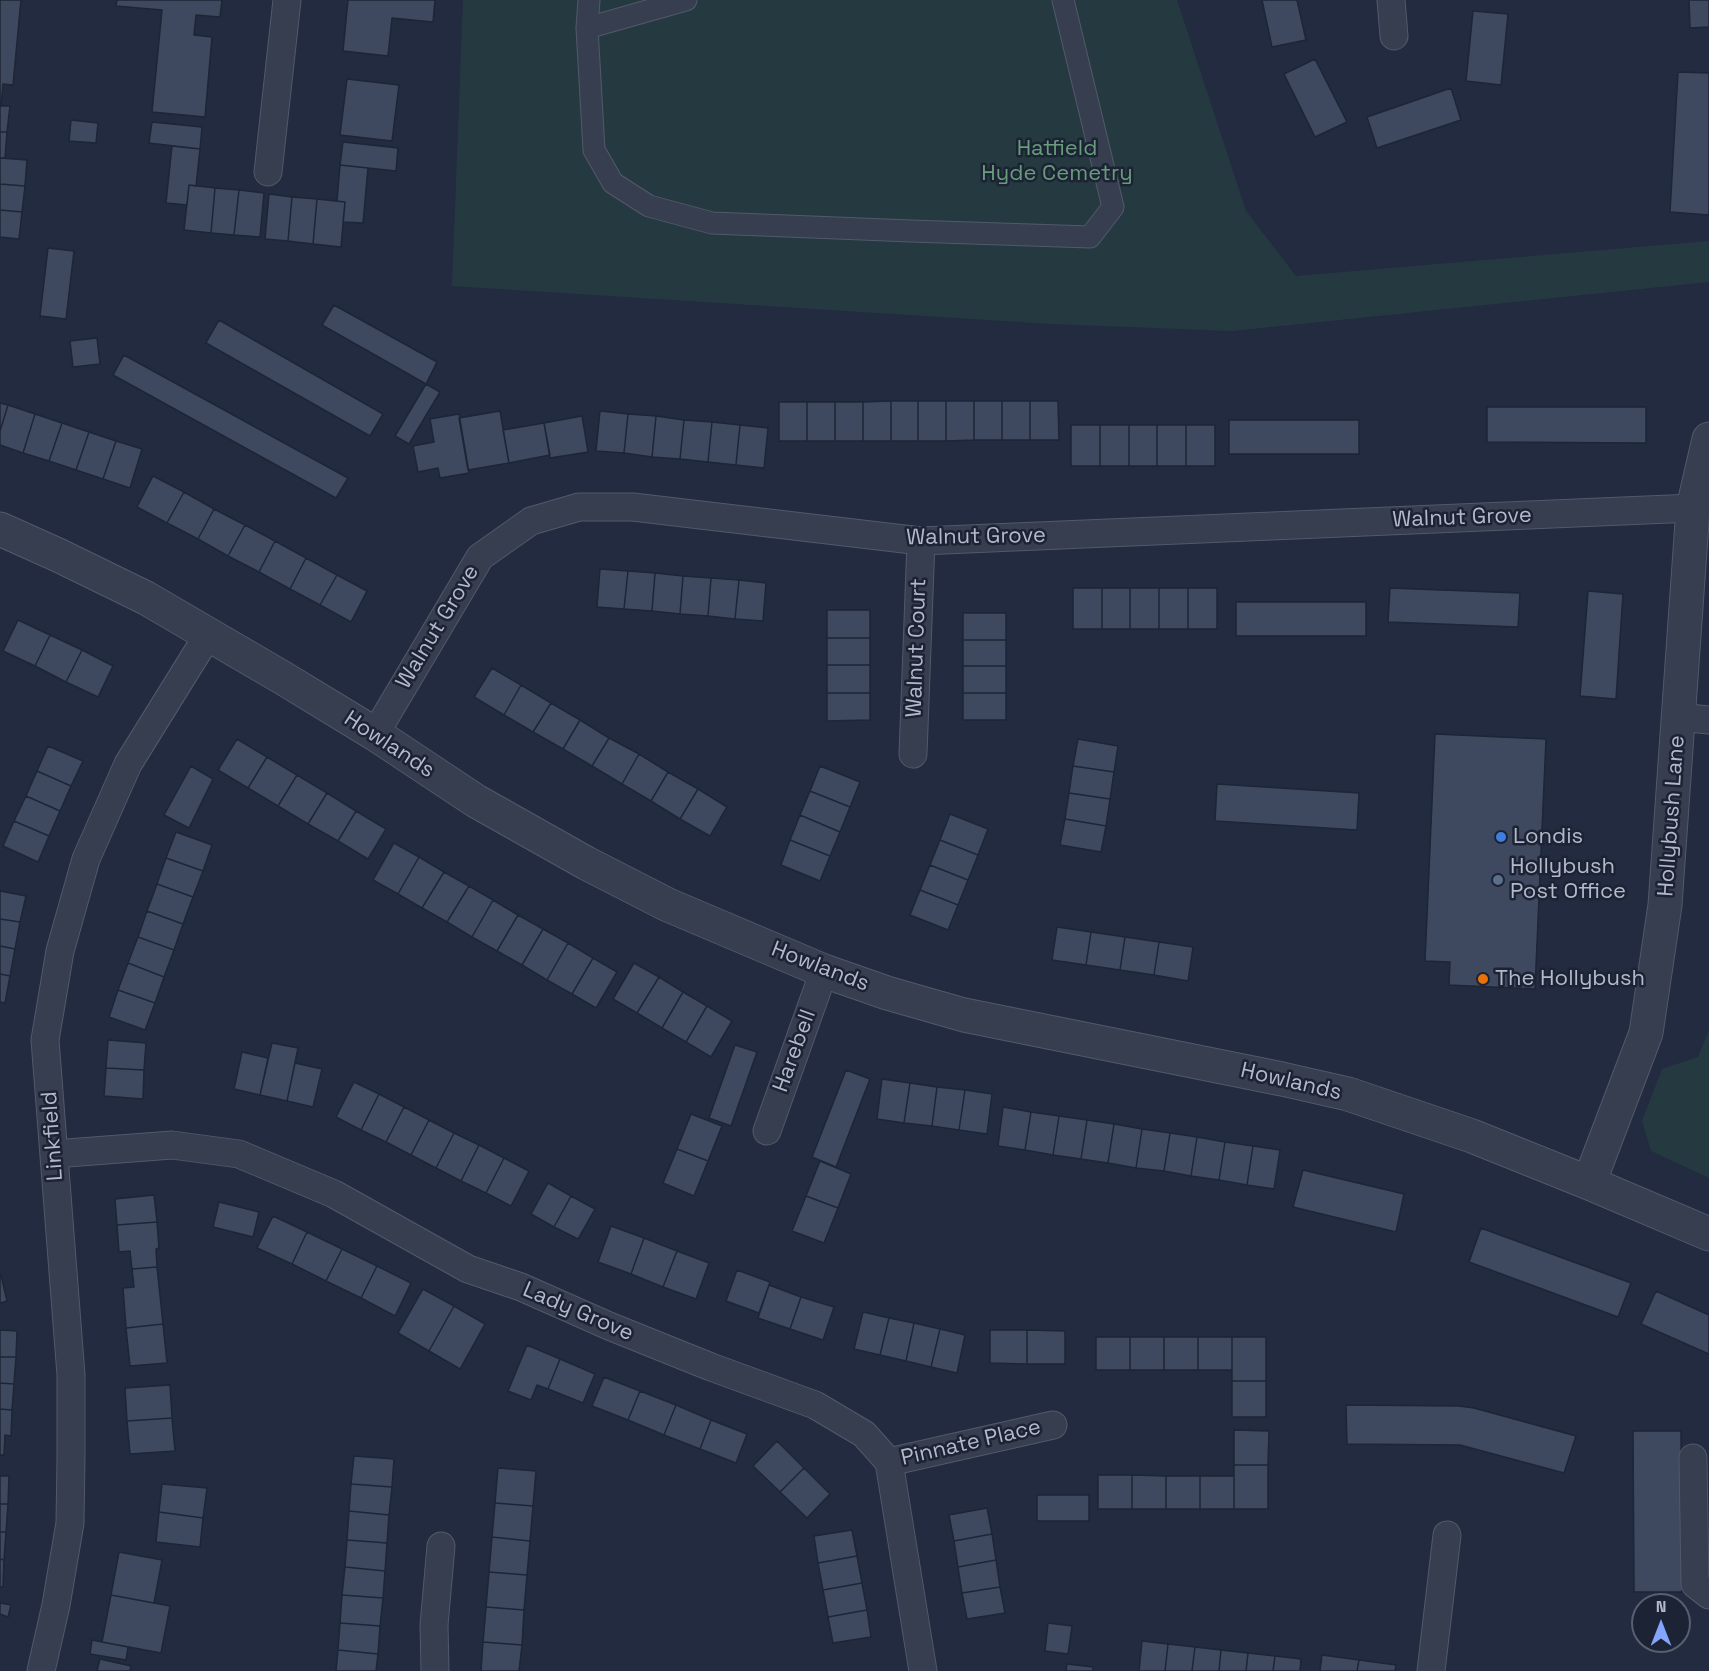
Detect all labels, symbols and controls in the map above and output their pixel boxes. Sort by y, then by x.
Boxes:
park label: Hatfield Hyde Cemetry [981,136,1133,188]
street label: Walnut Grove [1392,502,1532,534]
street label: Walnut Grove [906,523,1046,551]
street label: Walnut Grove [391,560,485,694]
street label: Walnut Court [901,578,933,718]
street label: Howlands [339,706,439,784]
street label: Hollybush Lane [1653,734,1691,898]
place label: Londis [1513,824,1583,850]
marker: Londis [1494,830,1508,844]
place label: Hollybush Post Office [1510,854,1626,906]
marker: Hollybush Post Office [1491,873,1505,887]
street label: Howlands [767,936,873,998]
place label: The Hollybush [1495,966,1645,992]
marker: The Hollybush [1476,972,1490,986]
street label: Harebell [768,1006,822,1096]
street label: Howlands [1238,1058,1344,1106]
street label: Linkfield [37,1090,69,1182]
street label: Lady Grove [519,1277,637,1347]
street label: Pinnate Place [898,1414,1044,1472]
north arrow [1631,1593,1691,1653]
text: N [1656,1596,1666,1617]

